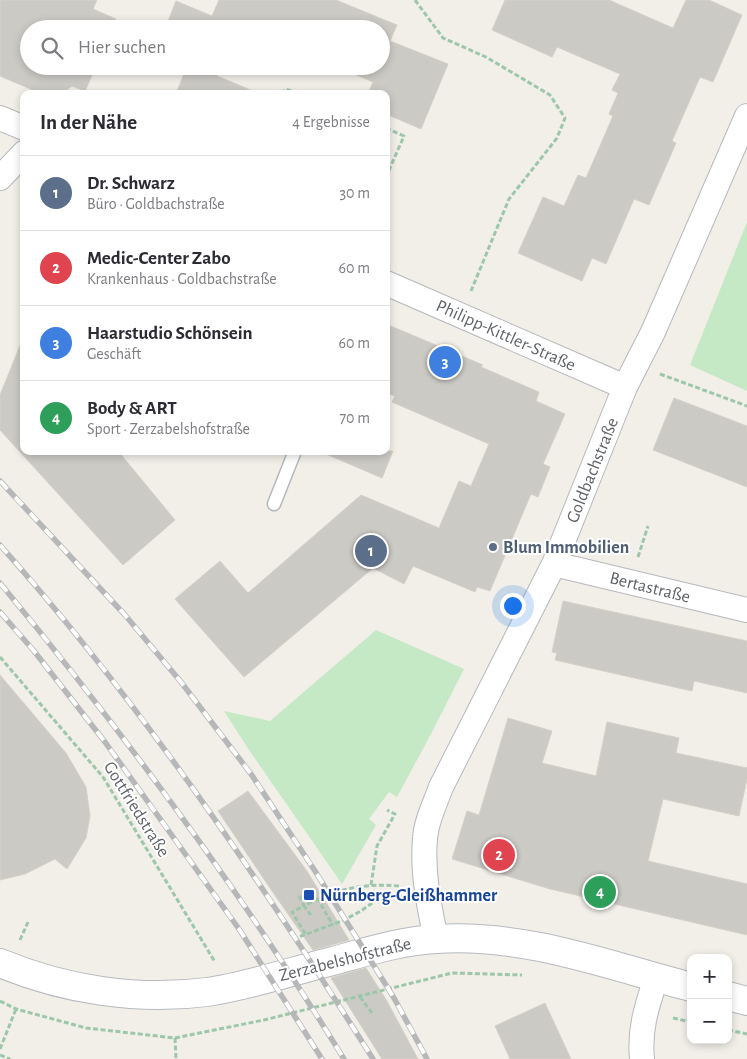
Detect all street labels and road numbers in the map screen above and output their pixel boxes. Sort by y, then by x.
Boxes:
street label: Philipp-Kittler-Straße [433,297,578,375]
street label: Goldbachstraße [564,415,622,525]
street label: Bertastraße [608,569,692,607]
street label: Gottfriedstraße [100,759,173,860]
street label: Zerzabelshofstraße [277,935,413,985]

